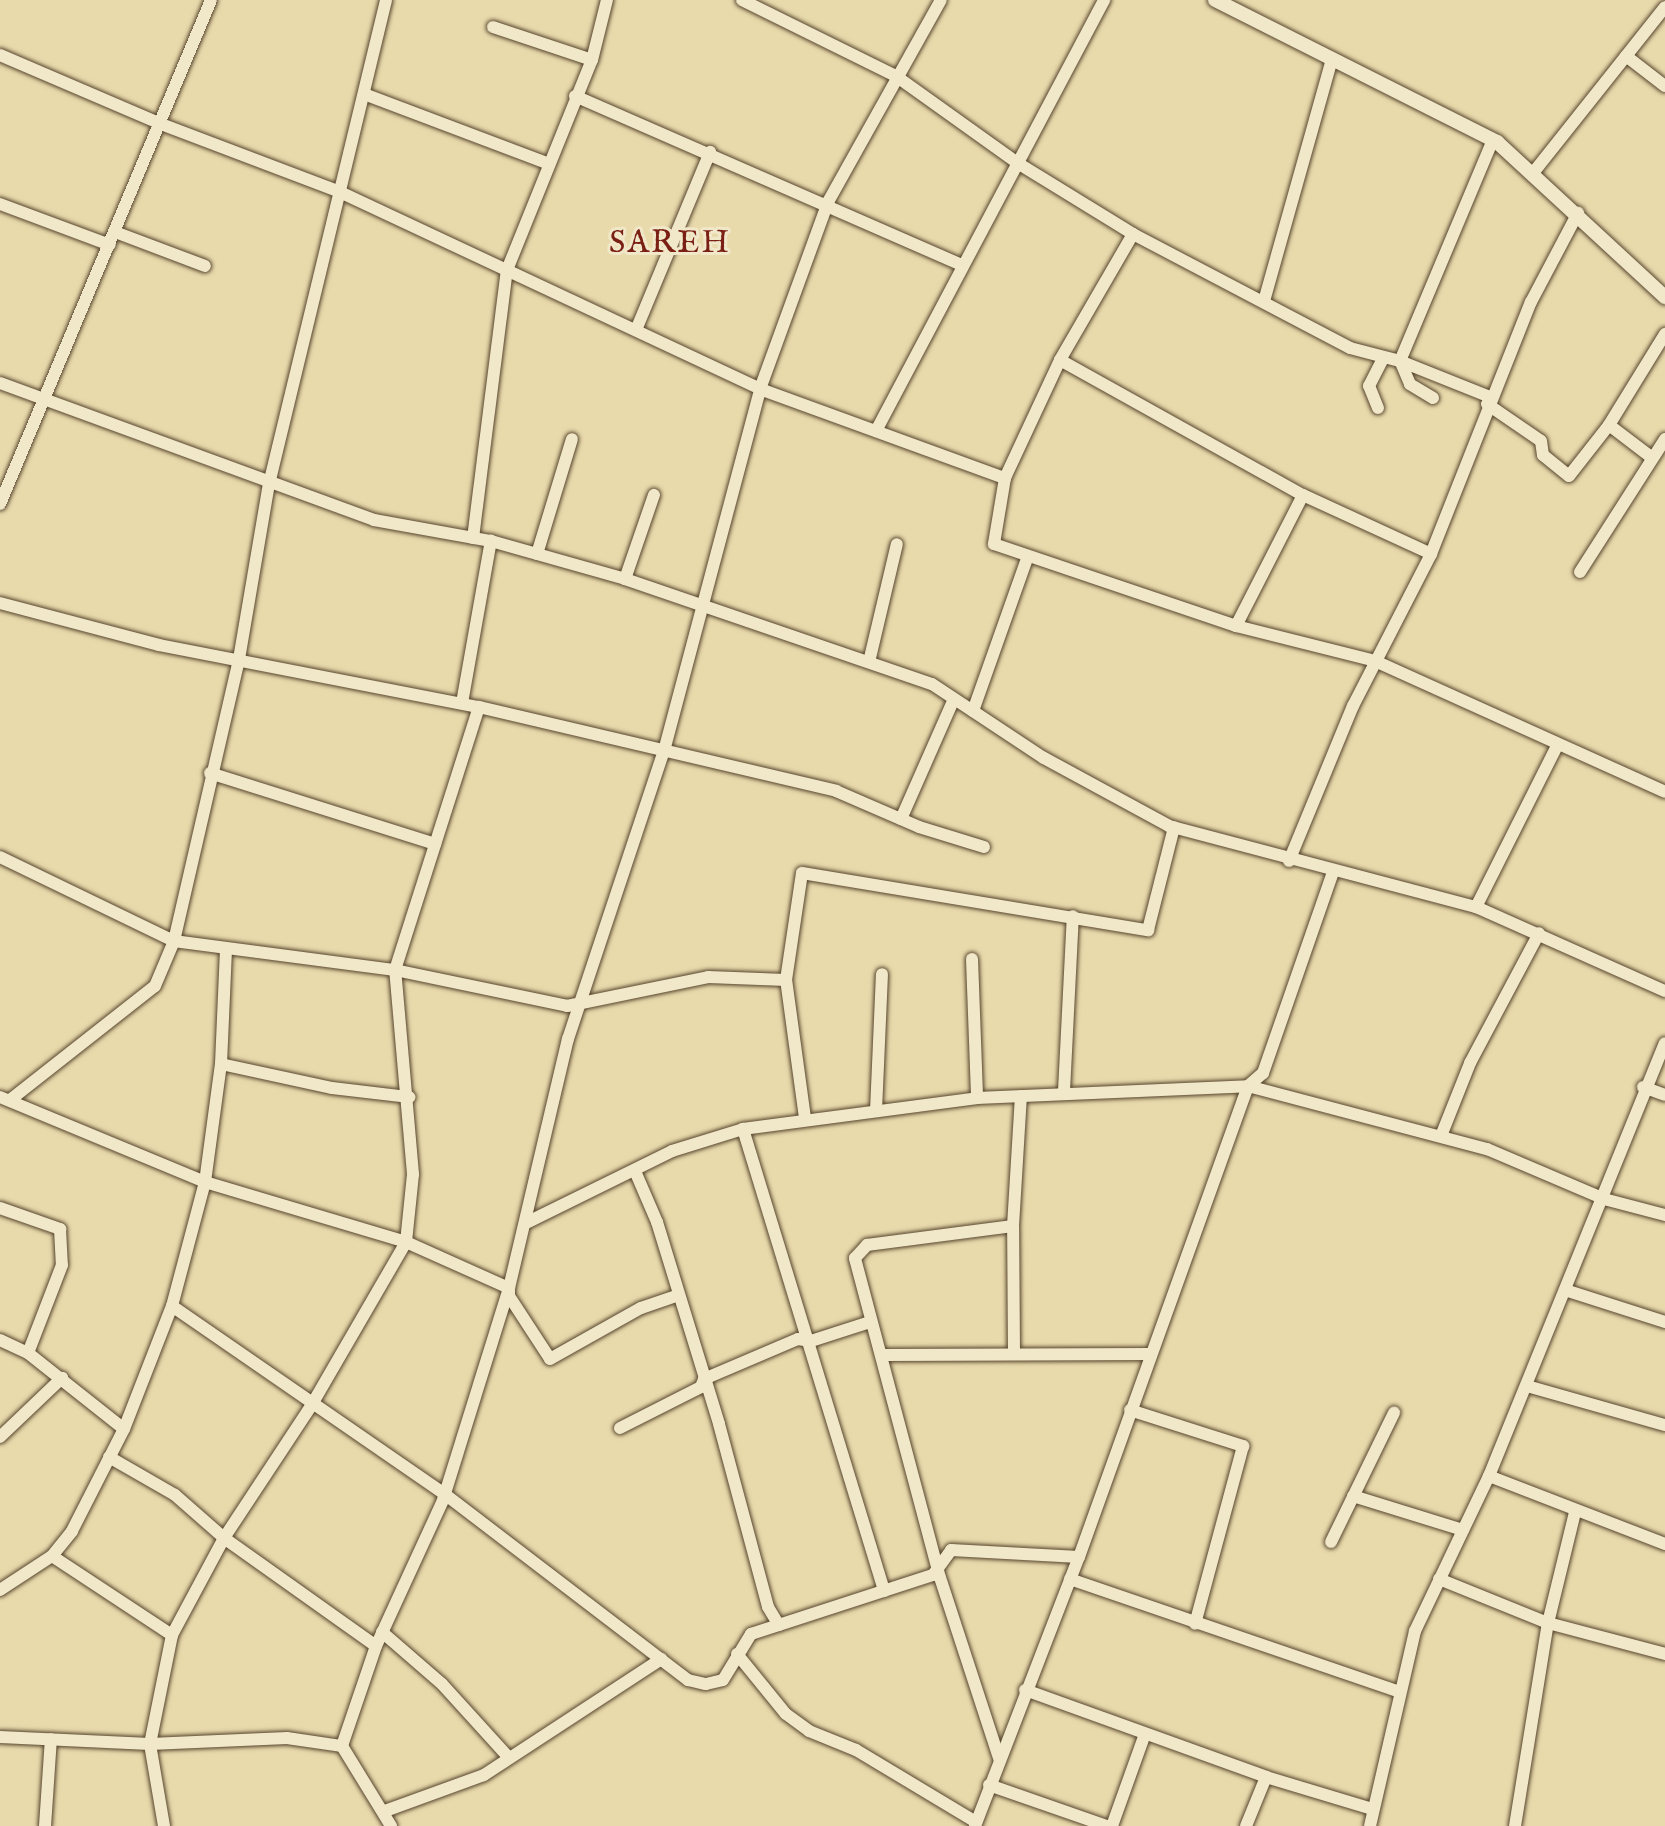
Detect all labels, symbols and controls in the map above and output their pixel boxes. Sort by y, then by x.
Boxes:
district label: SAREH [609,225,731,263]

